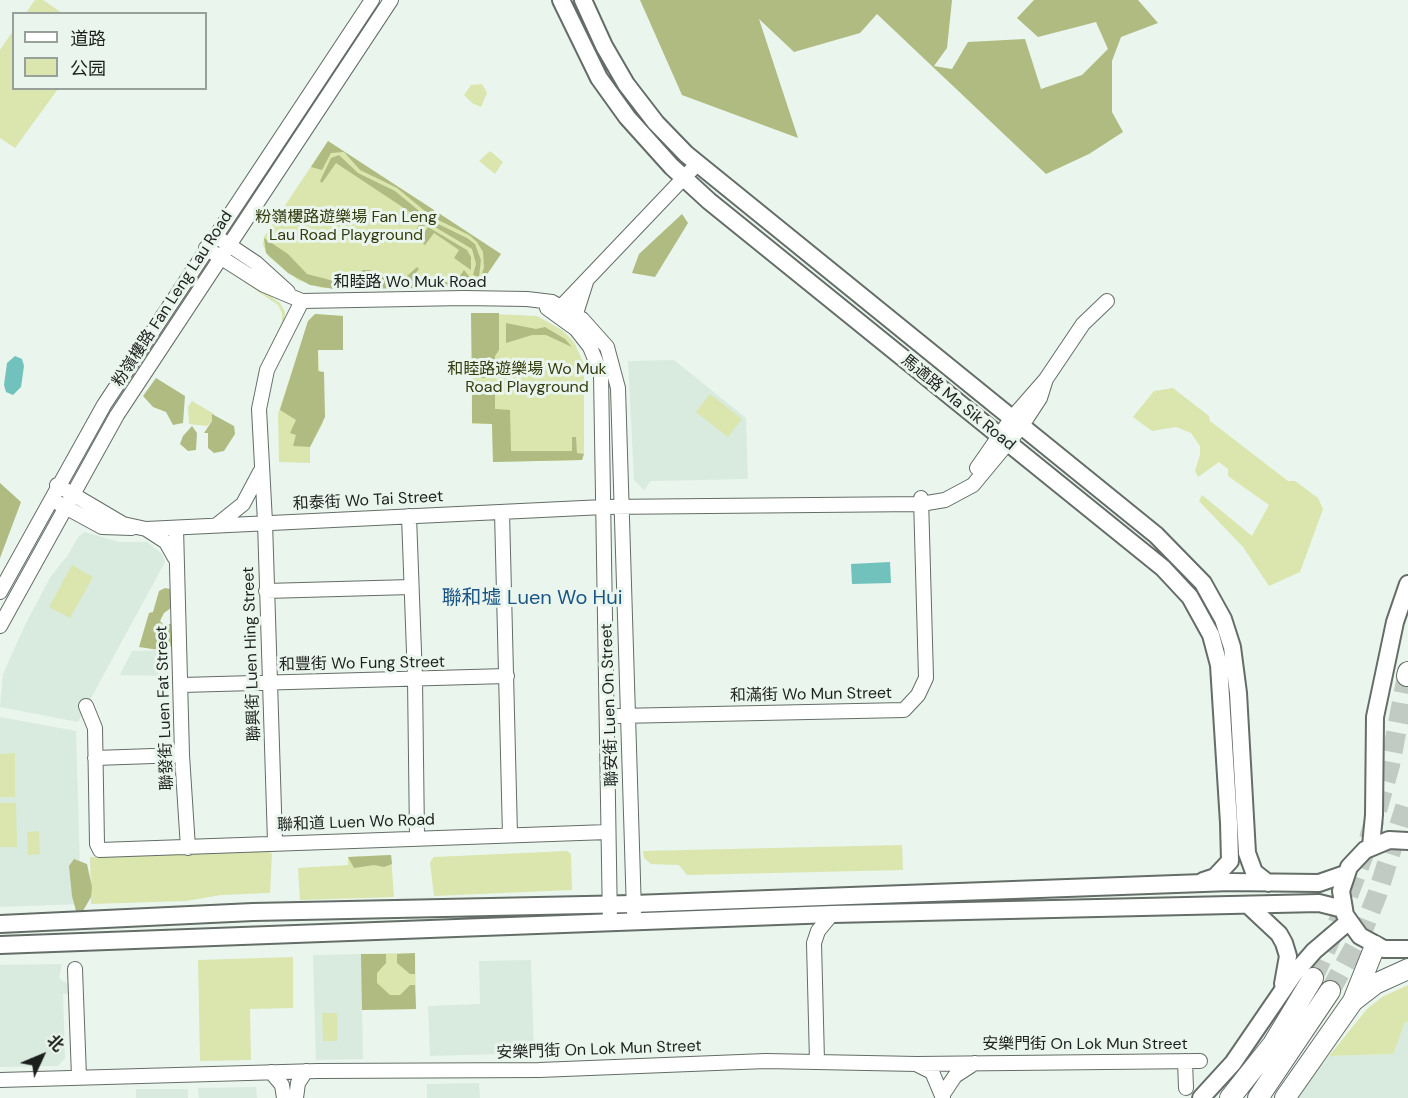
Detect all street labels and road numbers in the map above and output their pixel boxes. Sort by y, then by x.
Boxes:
street label: 粉嶺樓路 Fan Leng Lau Road [109,207,237,391]
street label: 和睦路 Wo Muk Road [334,273,486,293]
street label: 馬適路 Ma Sik Road [897,351,1019,455]
street label: 和泰街 Wo Tai Street [292,487,444,515]
street label: 聯興街 Luen Hing Street [239,566,265,742]
street label: 聯安街 Luen On Street [598,623,622,787]
street label: 聯發街 Luen Fat Street [153,625,177,791]
street label: 和豐街 Wo Fung Street [279,653,445,675]
street label: 和滿街 Wo Mun Street [730,684,892,706]
street label: 聯和道 Luen Wo Road [277,811,435,835]
street label: 安樂門街 On Lok Mun Street [982,1035,1188,1055]
street label: 安樂門街 On Lok Mun Street [496,1037,702,1063]

